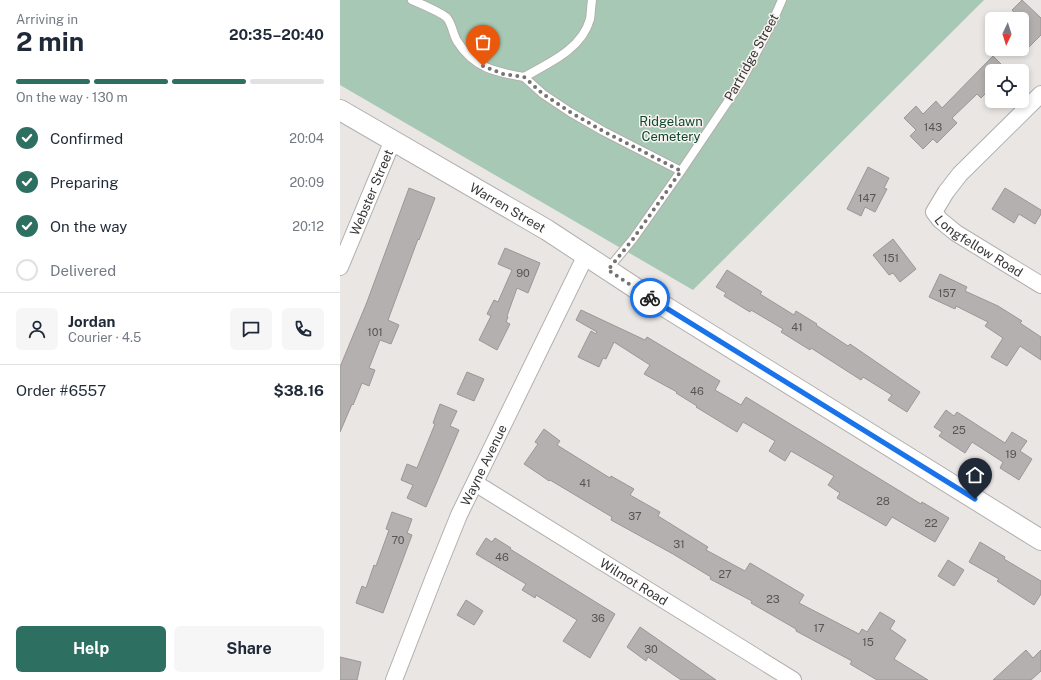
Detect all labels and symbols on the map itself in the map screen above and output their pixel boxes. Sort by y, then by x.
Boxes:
street label: Partridge Street [721,11,782,104]
north arrow [985,12,1029,56]
pin [466,25,500,66]
park label: Ridgelawn Cemetery [639,114,703,144]
house number: 143 [924,121,942,133]
street label: Webster Street [347,147,396,238]
street label: Warren Street [467,180,548,236]
house number: 147 [858,192,876,204]
street label: Longfellow Road [931,213,1026,280]
house number: 151 [883,252,899,264]
house number: 90 [516,267,530,279]
courier [630,278,670,318]
house number: 157 [938,287,956,299]
house number: 41 [791,321,803,333]
house number: 101 [367,326,383,338]
house number: 46 [690,385,704,397]
street label: Wayne Avenue [458,422,510,508]
house number: 25 [952,424,966,436]
house number: 19 [1005,448,1017,460]
pin [958,458,992,499]
house number: 41 [579,477,591,489]
house number: 28 [876,495,890,507]
house number: 37 [628,510,642,522]
house number: 22 [924,517,938,529]
house number: 70 [391,534,405,546]
house number: 31 [673,538,685,550]
house number: 46 [495,551,509,563]
street label: Wilmot Road [597,555,670,609]
house number: 27 [718,568,732,580]
house number: 23 [766,593,780,605]
house number: 36 [591,612,605,624]
house number: 17 [813,622,825,634]
house number: 15 [862,636,874,648]
house number: 30 [644,643,658,655]

